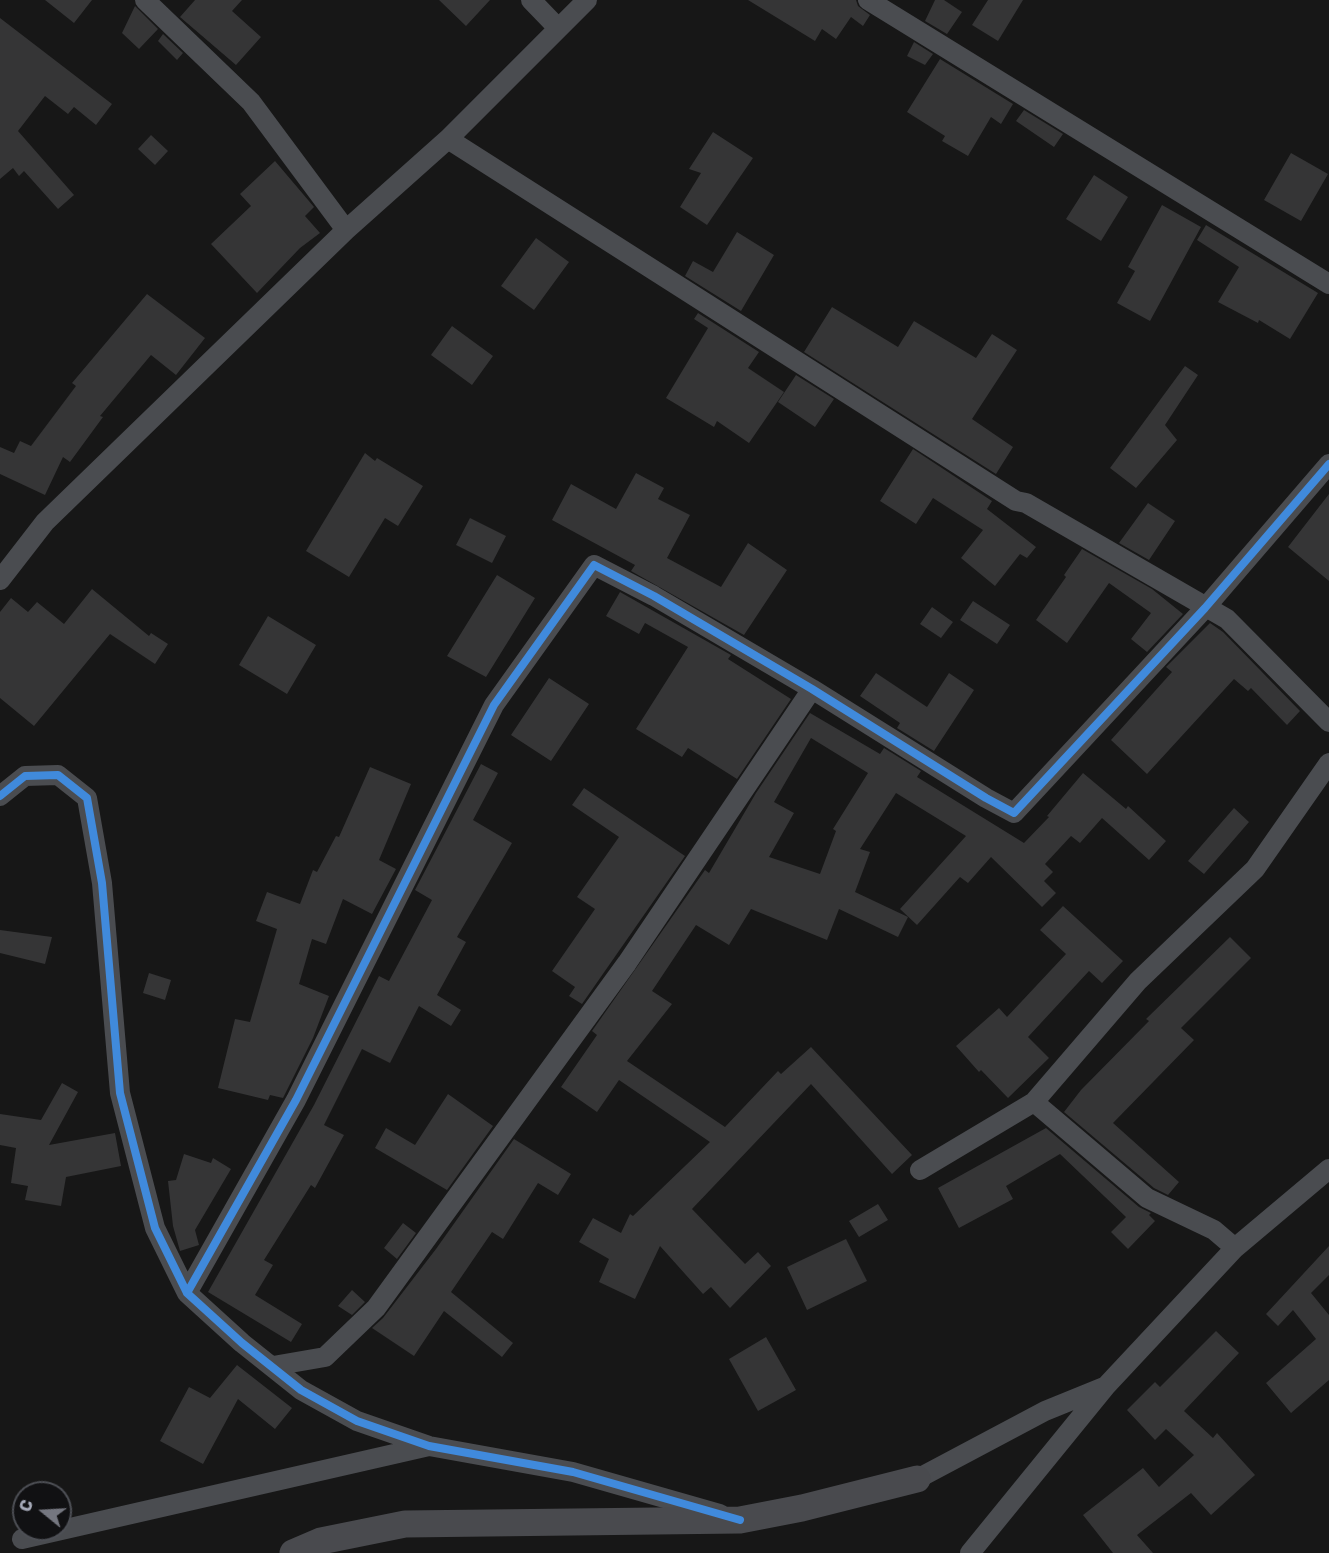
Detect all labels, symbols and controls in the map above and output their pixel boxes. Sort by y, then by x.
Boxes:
north arrow [12,1481,72,1541]
text: С [16,1498,37,1514]

